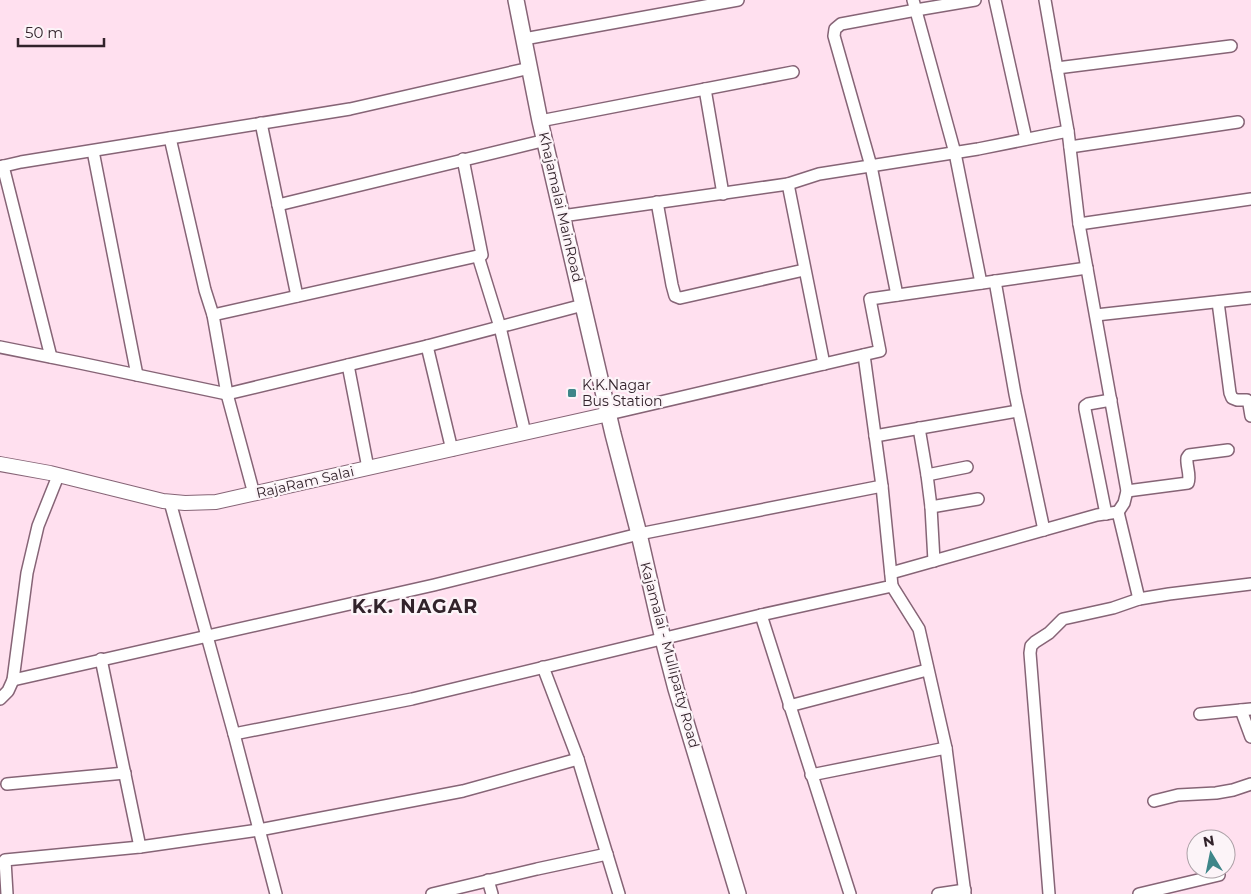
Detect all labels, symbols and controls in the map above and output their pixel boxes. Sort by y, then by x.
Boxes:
scale bar [18,15,104,47]
text: 50 m [25,23,63,42]
street label: Khajamalai MainRoad [535,130,587,284]
place label: K.K.Nagar Bus Station [582,376,662,410]
marker: K.K.Nagar Bus Station [566,387,578,399]
street label: RajaRam Salai [254,462,356,502]
street label: Kajamalai - Mullipatty Road [636,560,704,750]
district label: K.K. NAGAR [352,595,478,618]
north arrow [1186,829,1236,879]
text: N [1202,831,1216,851]

